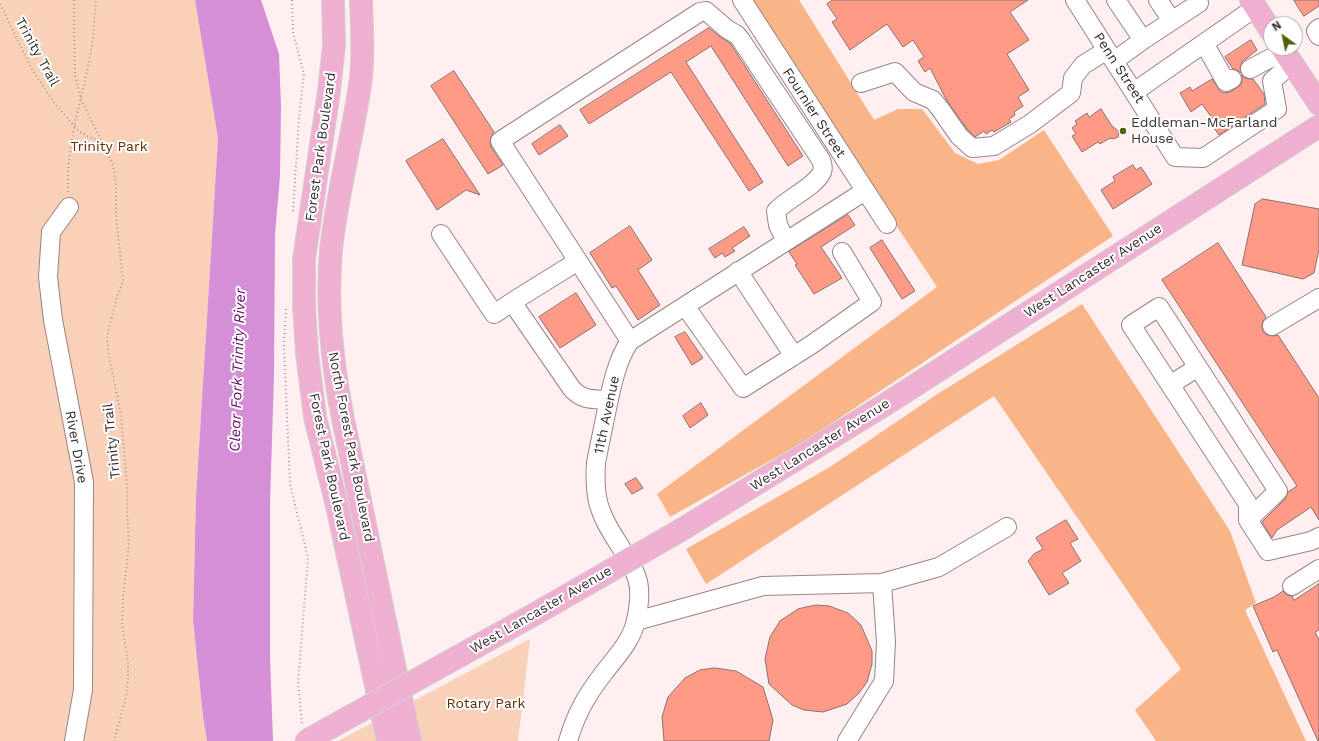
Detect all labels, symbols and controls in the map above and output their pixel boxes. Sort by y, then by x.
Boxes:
street label: Trinity Trail [11,15,63,89]
north arrow [1263,16,1303,56]
text: N [1270,19,1284,34]
street label: Penn Street [1090,30,1148,106]
street label: Fournier Street [779,65,849,161]
street label: Forest Park Boulevard [302,71,340,223]
place label: Eddleman-McFarland House [1131,115,1277,148]
marker: Eddleman-McFarland House [1118,126,1128,136]
park label: Trinity Park [70,139,148,155]
street label: West Lancaster Avenue [1021,220,1165,322]
water label: Clear Fork Trinity River [226,288,250,452]
street label: North Forest Park Boulevard [324,350,378,544]
street label: 11th Avenue [590,374,624,456]
street label: Forest Park Boulevard [305,392,353,542]
street label: West Lancaster Avenue [747,395,893,495]
street label: Trinity Trail [100,402,124,480]
street label: River Drive [61,409,91,485]
street label: West Lancaster Avenue [467,562,615,658]
park label: Rotary Park [447,696,525,712]

